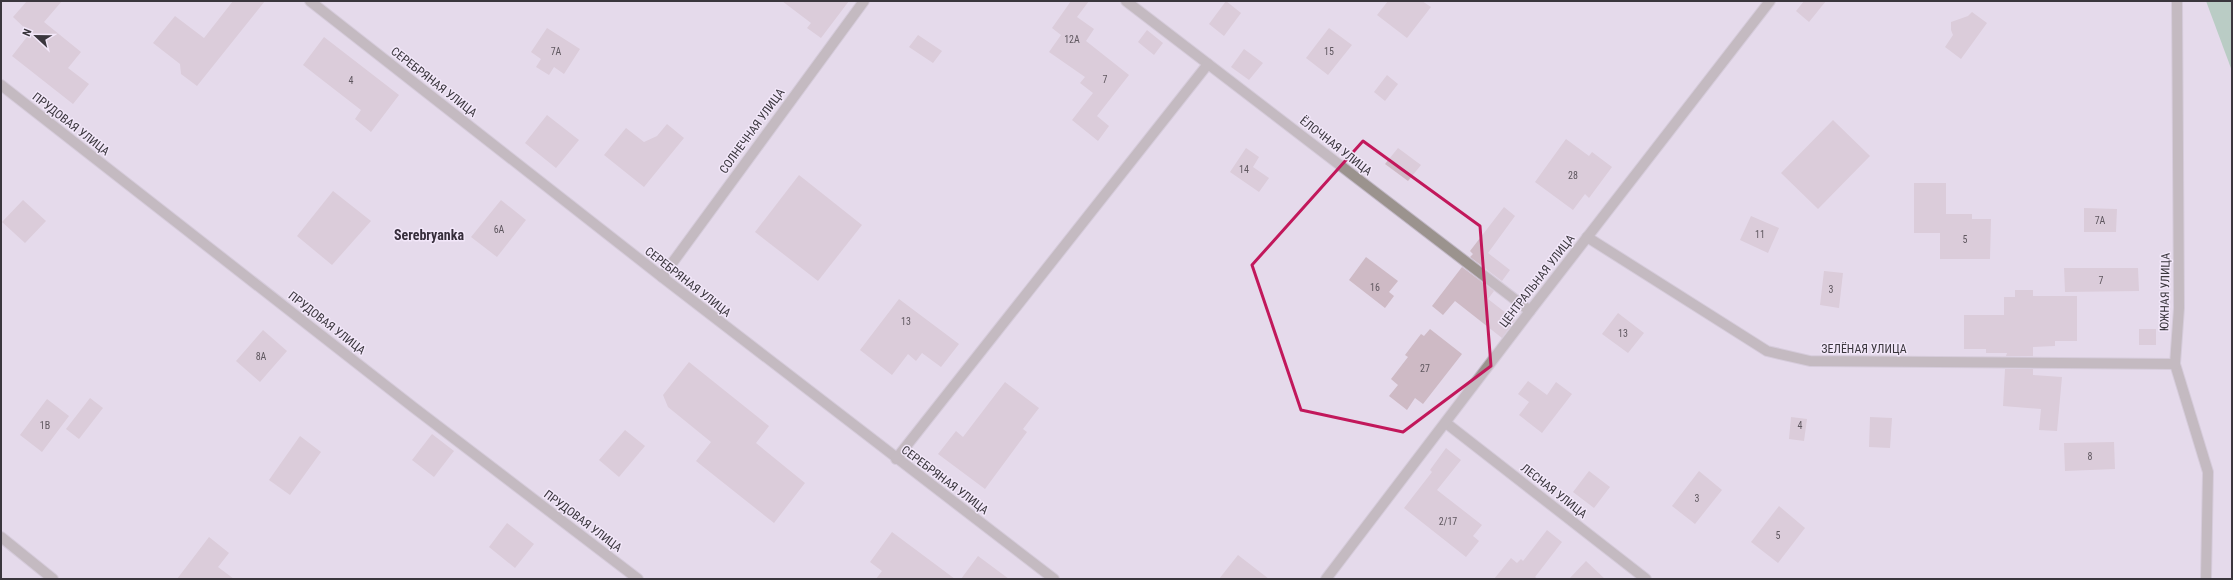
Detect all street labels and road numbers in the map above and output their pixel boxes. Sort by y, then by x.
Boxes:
street label: СЕРЕБРЯНАЯ УЛИЦА [388,44,480,120]
street label: СОЛНЕЧНАЯ УЛИЦА [716,86,788,176]
street label: ПРУДОВАЯ УЛИЦА [30,90,112,158]
street label: ЁЛОЧНАЯ УЛИЦА [1297,113,1375,179]
street label: ЦЕНТРАЛЬНАЯ УЛИЦА [1496,232,1578,330]
street label: СЕРЕБРЯНАЯ УЛИЦА [642,244,734,320]
street label: ЮЖНАЯ УЛИЦА [2157,253,2173,331]
street label: ПРУДОВАЯ УЛИЦА [286,289,368,357]
street label: ЗЕЛЁНАЯ УЛИЦА [1821,341,1907,356]
street label: СЕРЕБРЯНАЯ УЛИЦА [899,443,991,517]
street label: ЛЕСНАЯ УЛИЦА [1518,461,1590,521]
street label: ПРУДОВАЯ УЛИЦА [541,487,625,555]

